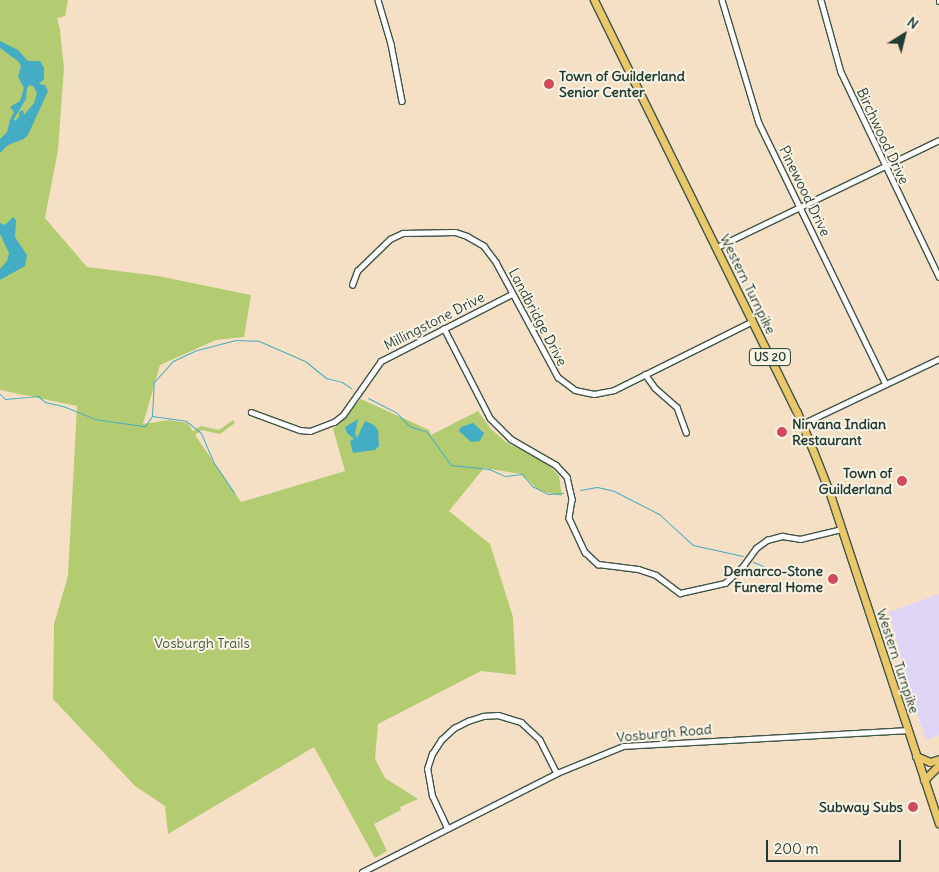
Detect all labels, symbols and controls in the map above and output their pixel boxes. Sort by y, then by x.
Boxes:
north arrow [879,10,929,60]
text: N [904,13,922,33]
place label: Town of Guilderland Senior Center [559,68,685,100]
marker: Town of Guilderland Senior Center [543,78,555,90]
street label: Birchwood Drive [853,85,913,187]
street label: Pinewood Drive [776,143,834,239]
street label: Western Turnpike [716,231,780,337]
street label: Landbridge Drive [505,265,571,369]
street label: Millingstone Drive [381,288,487,354]
road number: US 20 [749,348,791,367]
place label: Nirvana Indian Restaurant [792,416,886,448]
marker: Nirvana Indian Restaurant [776,426,788,438]
place label: Town of Guilderland [819,465,892,498]
marker: Town of Guilderland [896,475,908,487]
place label: Demarco-Stone Funeral Home [723,563,823,596]
marker: Demarco-Stone Funeral Home [827,573,839,585]
street label: Western Turnpike [873,606,923,716]
park label: Vosburgh Trails [154,635,250,651]
street label: Vosburgh Road [615,720,713,746]
place label: Subway Subs [819,799,903,815]
marker: Subway Subs [907,801,919,813]
scale bar [769,830,904,862]
text: 200 m [774,839,819,858]

